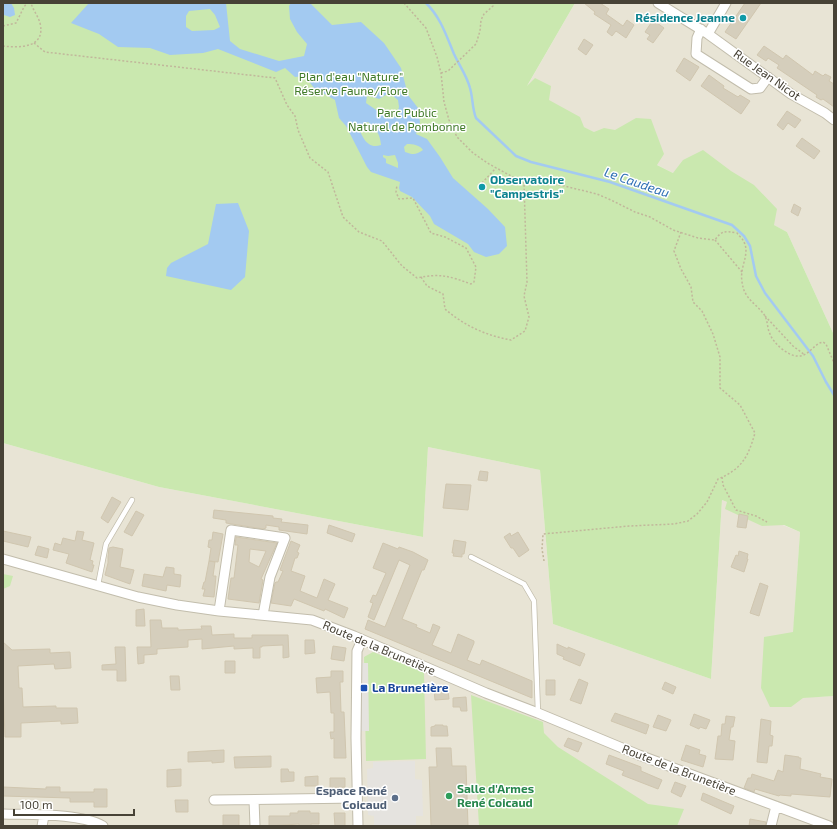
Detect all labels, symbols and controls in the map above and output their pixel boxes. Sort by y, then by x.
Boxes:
place label: Résidence Jeanne [635,10,735,24]
marker: Résidence Jeanne [738,13,748,23]
street label: Rue Jean Nicot [731,46,804,103]
park label: Plan d'eau "Nature" Réserve Faune/Flore [294,69,408,97]
park label: Parc Public Naturel de Pombonne [348,105,466,133]
water label: Le Caudeau [602,163,672,201]
place label: Observatoire "Campestris" [490,172,565,200]
marker: Observatoire "Campestris" [477,182,487,192]
street label: Route de la Brunetière [321,617,438,677]
place label: La Brunetière [372,680,449,694]
marker: La Brunetière [359,683,369,693]
street label: Route de la Brunetière [620,741,738,797]
place label: Salle d'Armes René Coicaud [457,781,534,809]
place label: Espace René Coicaud [316,783,387,811]
scale bar [14,791,134,817]
marker: Salle d'Armes René Coicaud [444,791,454,801]
marker: Espace René Coicaud [390,793,400,803]
text: 100 m [20,797,52,811]

